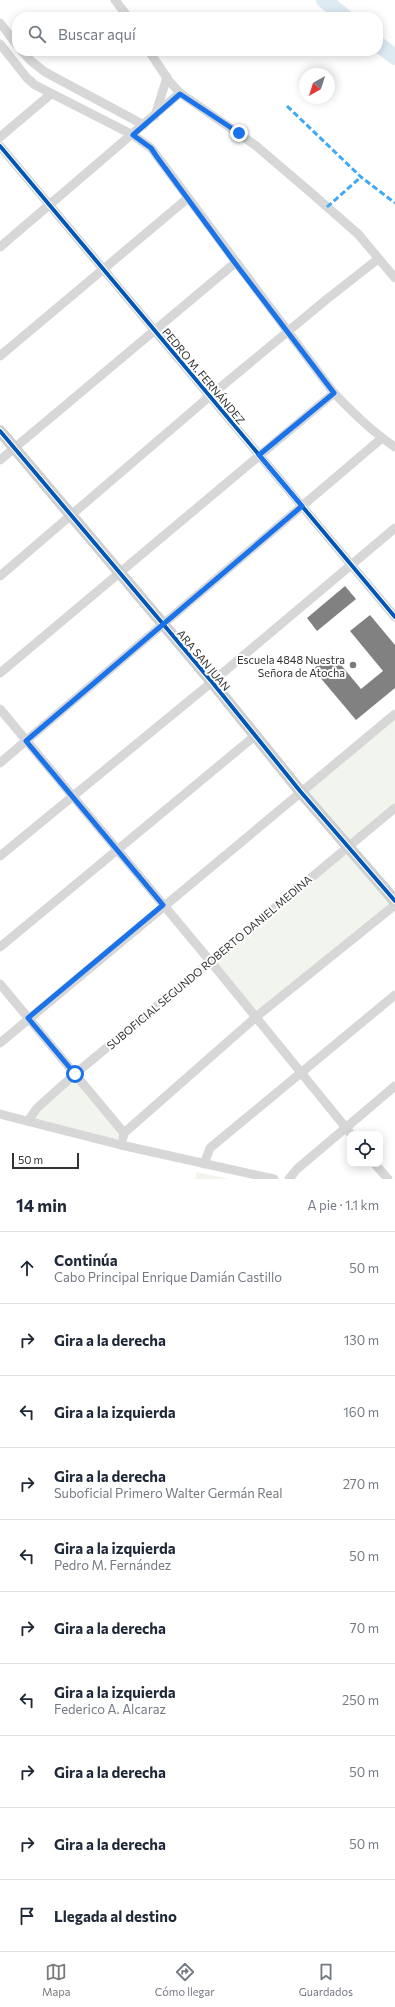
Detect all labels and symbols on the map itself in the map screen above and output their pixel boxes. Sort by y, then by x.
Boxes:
north arrow [299,68,335,104]
route end [230,124,248,142]
street label: PEDRO M. FERNÁNDEZ [160,325,249,427]
street label: ARA SAN JUAN [174,627,233,694]
place label: Escuela 4848 Nuestra Señora de Atocha [237,653,345,679]
marker: Escuela 4848 Nuestra Señora de Atocha [348,660,358,670]
street label: SUBOFICIAL SEGUNDO ROBERTO DANIEL MEDINA [104,872,314,1052]
route start [66,1065,84,1083]
scale bar [12,1151,79,1170]

